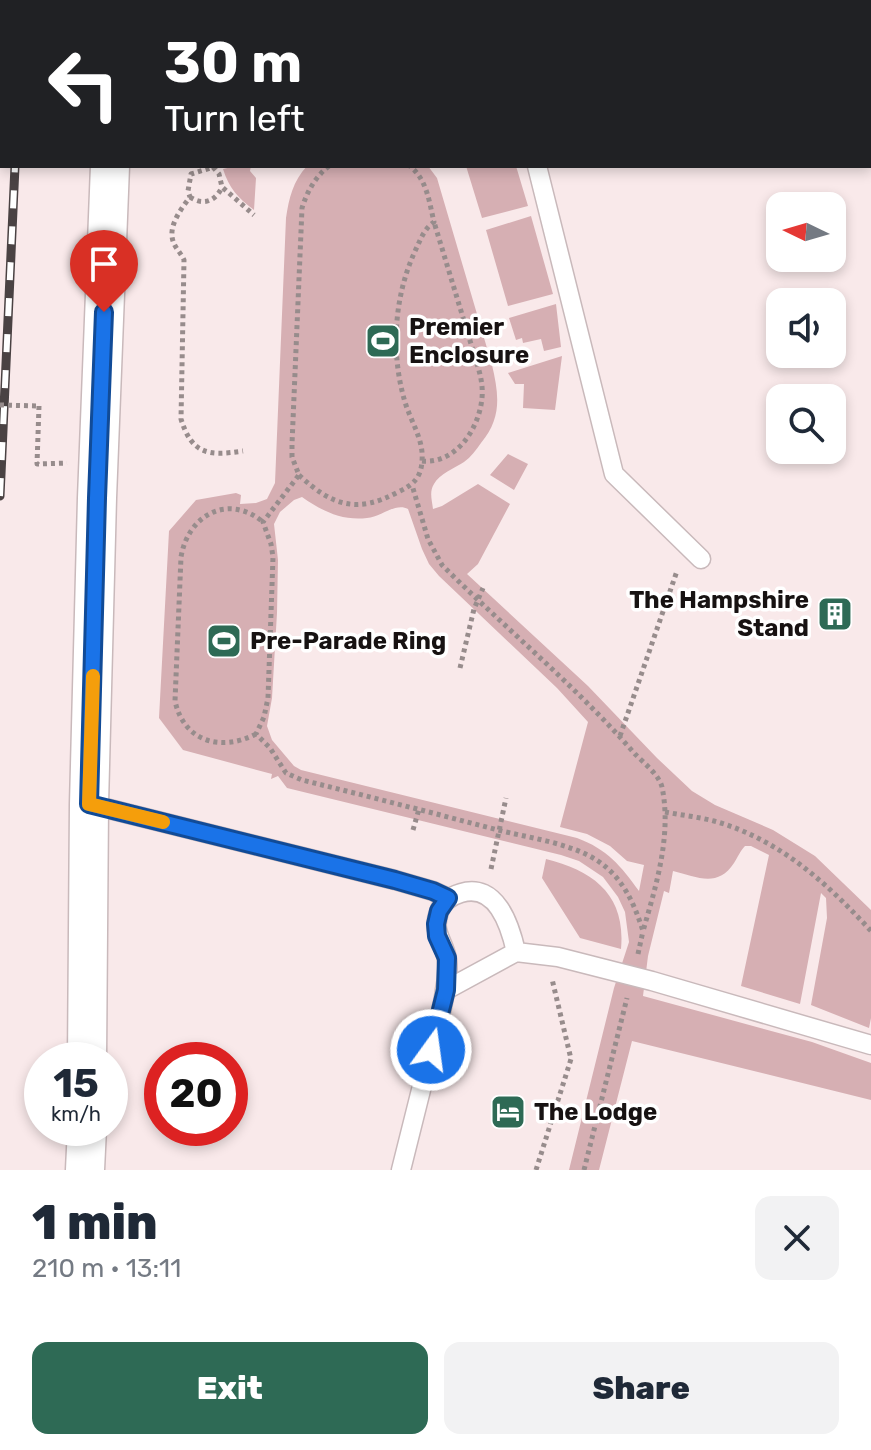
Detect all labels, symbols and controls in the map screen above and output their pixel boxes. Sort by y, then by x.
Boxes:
text: 30 m [164,30,302,96]
icon: left [32,32,136,136]
text: Turn left [164,97,305,140]
north arrow [766,192,846,272]
map controls [766,192,846,464]
pin [70,230,138,312]
icon: arrive [82,242,126,286]
button: sound [766,288,846,368]
place label: Premier Enclosure [409,313,529,369]
sports icon: Premier Enclosure [364,322,402,360]
button: search [766,384,846,464]
place label: The Hampshire Stand [629,586,809,642]
building icon: The Hampshire Stand [816,595,854,633]
sports icon: Pre-Parade Ring [205,622,243,660]
place label: Pre-Parade Ring [250,627,446,655]
position arrow [389,1008,473,1092]
speed limit sign: 20 [144,1042,248,1146]
text: 15 [53,1060,99,1107]
hotel icon: The Lodge [489,1093,527,1131]
place label: The Lodge [534,1098,657,1126]
text: km/h [51,1102,101,1126]
text: 1 min [32,1194,158,1251]
button: close [755,1196,839,1280]
text: 210 m · 13:11 [32,1253,181,1284]
button: Exit [32,1342,428,1434]
button: Share [444,1342,839,1434]

